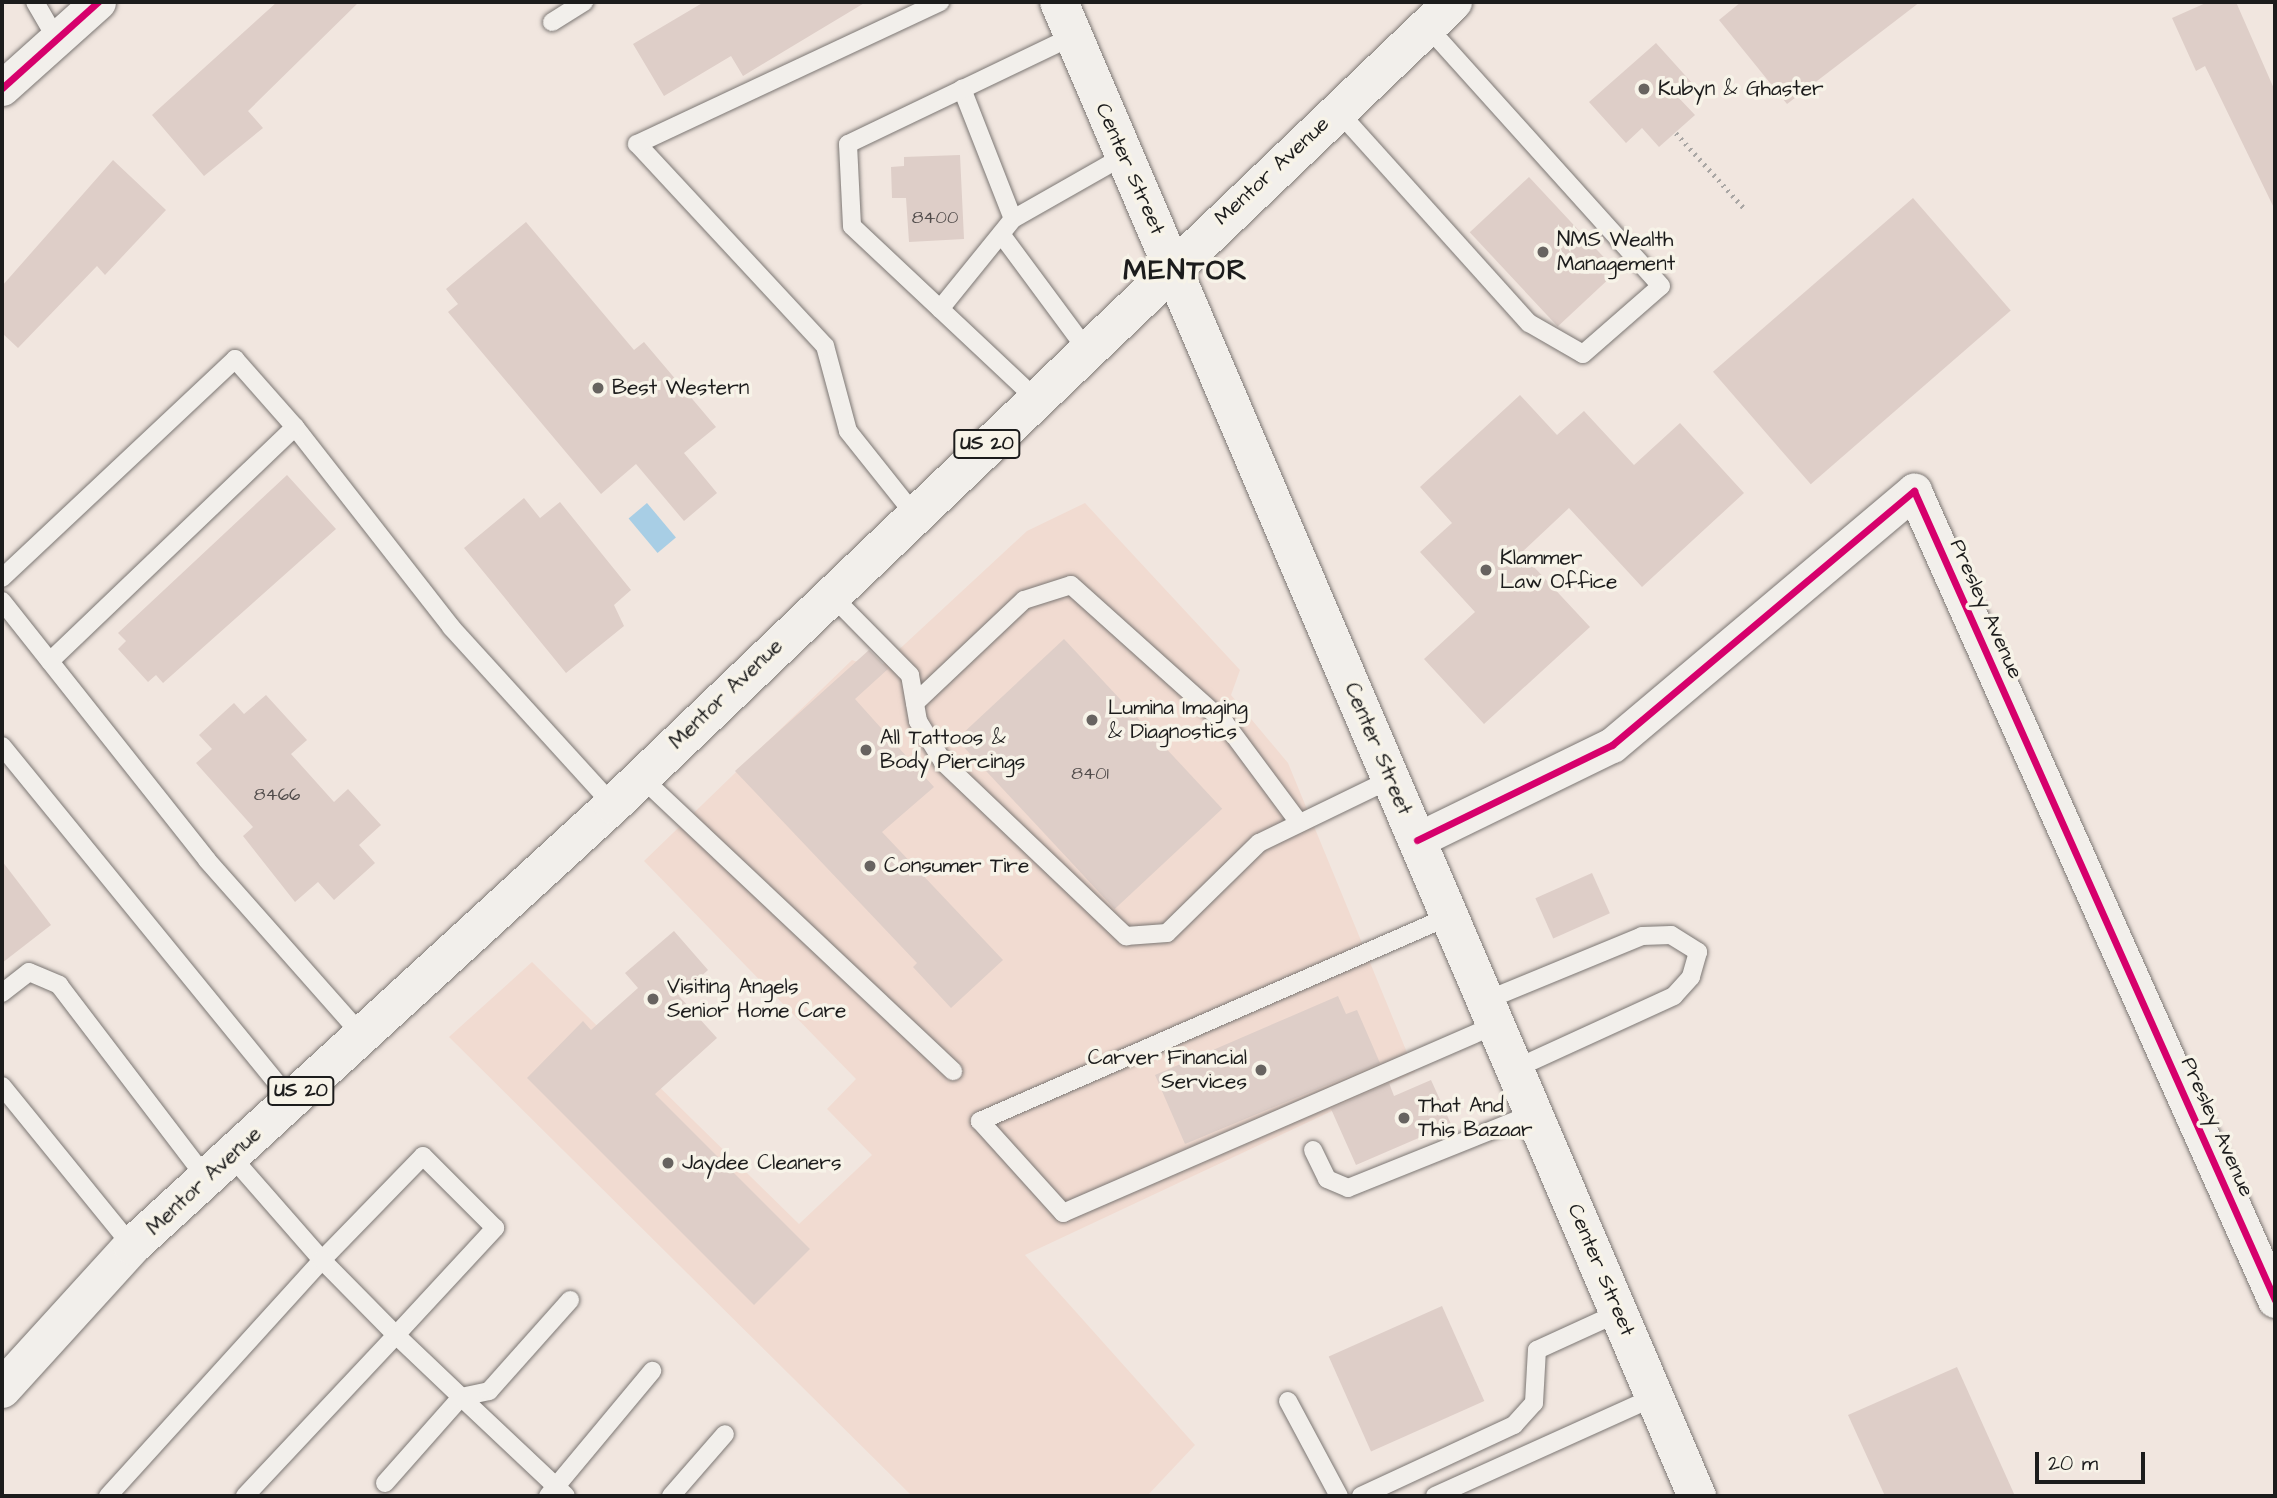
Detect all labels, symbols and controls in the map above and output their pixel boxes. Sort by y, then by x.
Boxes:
place label: Kubyn & Ghaster [1658,76,1824,102]
marker: Kubyn & Ghaster [1636,81,1652,97]
street label: Center Street [1090,99,1170,239]
street label: Mentor Avenue [1209,111,1335,231]
house number: 8400 [912,207,958,229]
place label: NMS Wealth Management [1557,227,1675,277]
marker: NMS Wealth Management [1535,244,1551,260]
district label: MENTOR [1124,254,1248,288]
place label: Best Western [612,375,749,401]
marker: Best Western [590,380,606,396]
road number: US 20 [952,428,1022,460]
street label: Presley Avenue [1944,535,2028,683]
place label: Klammer Law Office [1500,545,1617,595]
marker: Klammer Law Office [1478,562,1494,578]
street label: Mentor Avenue [664,634,788,754]
street label: Center Street [1339,679,1417,819]
place label: Lumina Imaging & Diagnostics [1108,695,1248,745]
marker: Lumina Imaging & Diagnostics [1082,710,1102,730]
place label: All Tattoos & Body Piercings [880,725,1025,775]
marker: All Tattoos & Body Piercings [858,742,874,758]
house number: 8401 [1071,763,1109,785]
house number: 8466 [254,784,300,806]
place label: Consumer Tire [884,853,1029,879]
marker: Consumer Tire [862,858,878,874]
place label: Visiting Angels Senior Home Care [667,974,846,1024]
marker: Visiting Angels Senior Home Care [645,991,661,1007]
place label: Carver Financial Services [1088,1045,1247,1095]
street label: Presley Avenue [2175,1053,2259,1201]
marker: Carver Financial Services [1253,1062,1269,1078]
road number: US 20 [266,1076,336,1106]
place label: That And This Bazaar [1418,1093,1533,1143]
marker: That And This Bazaar [1396,1110,1412,1126]
street label: Mentor Avenue [141,1121,267,1241]
place label: Jaydee Cleaners [682,1150,841,1176]
marker: Jaydee Cleaners [660,1155,676,1171]
street label: Center Street [1562,1200,1640,1340]
scale bar [2039,1438,2149,1482]
text: 20 m [2048,1449,2098,1478]

